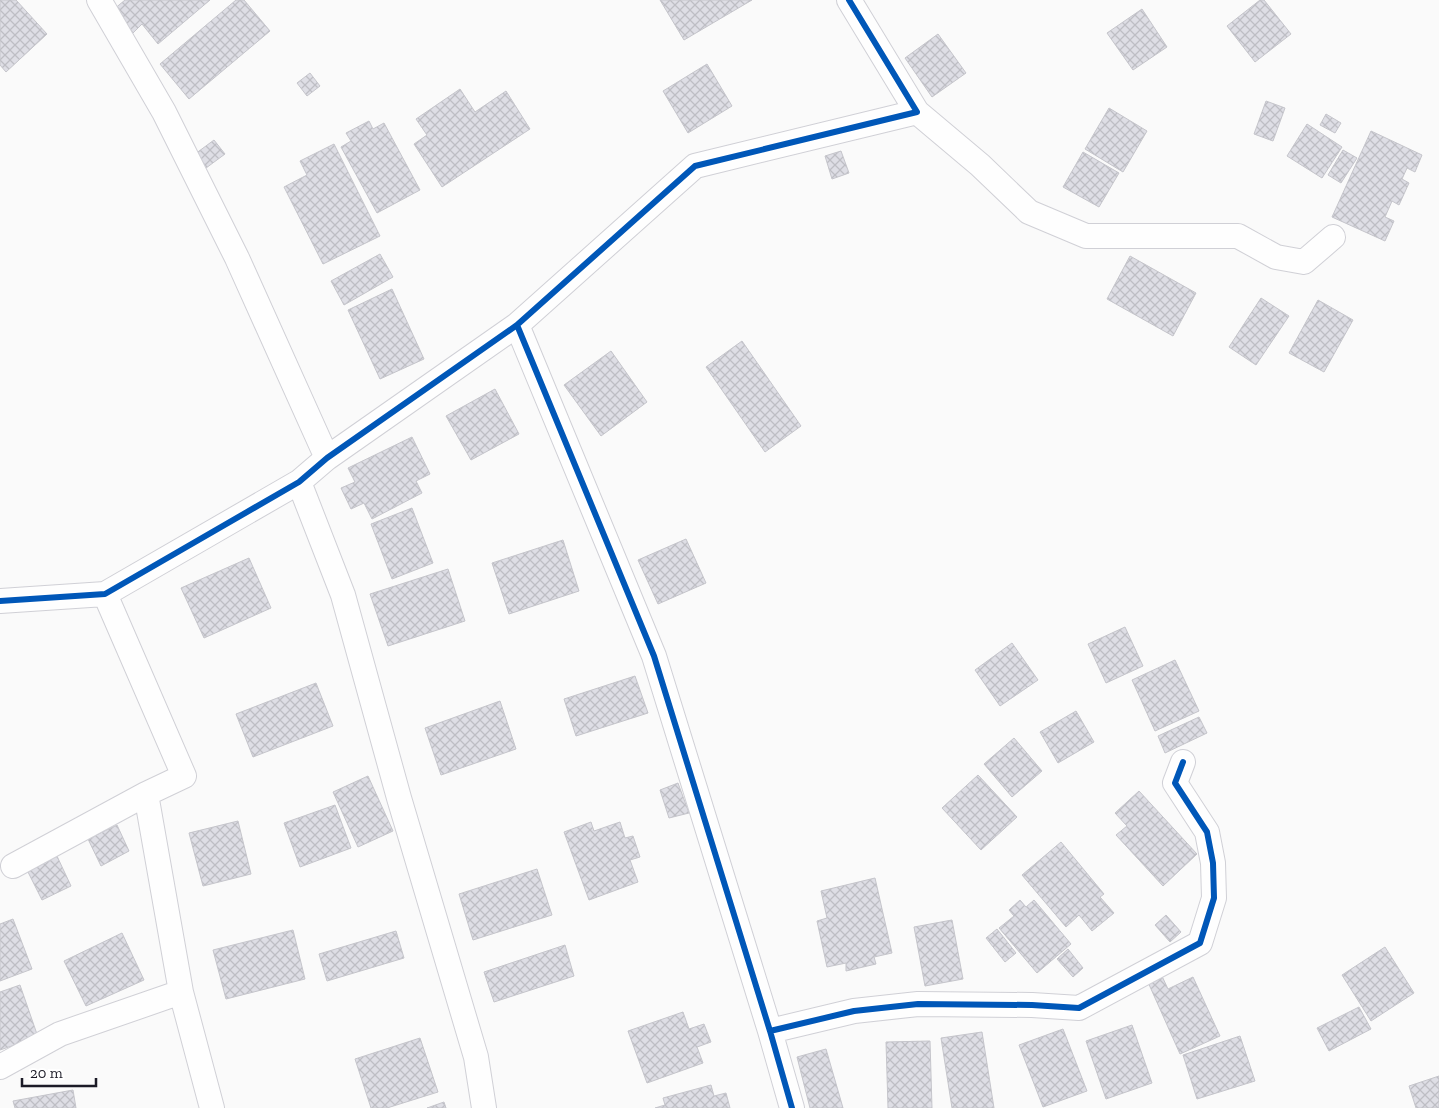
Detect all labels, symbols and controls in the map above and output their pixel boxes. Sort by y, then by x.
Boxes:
scale bar [22,1056,96,1088]
text: 20 m [30,1064,63,1082]

